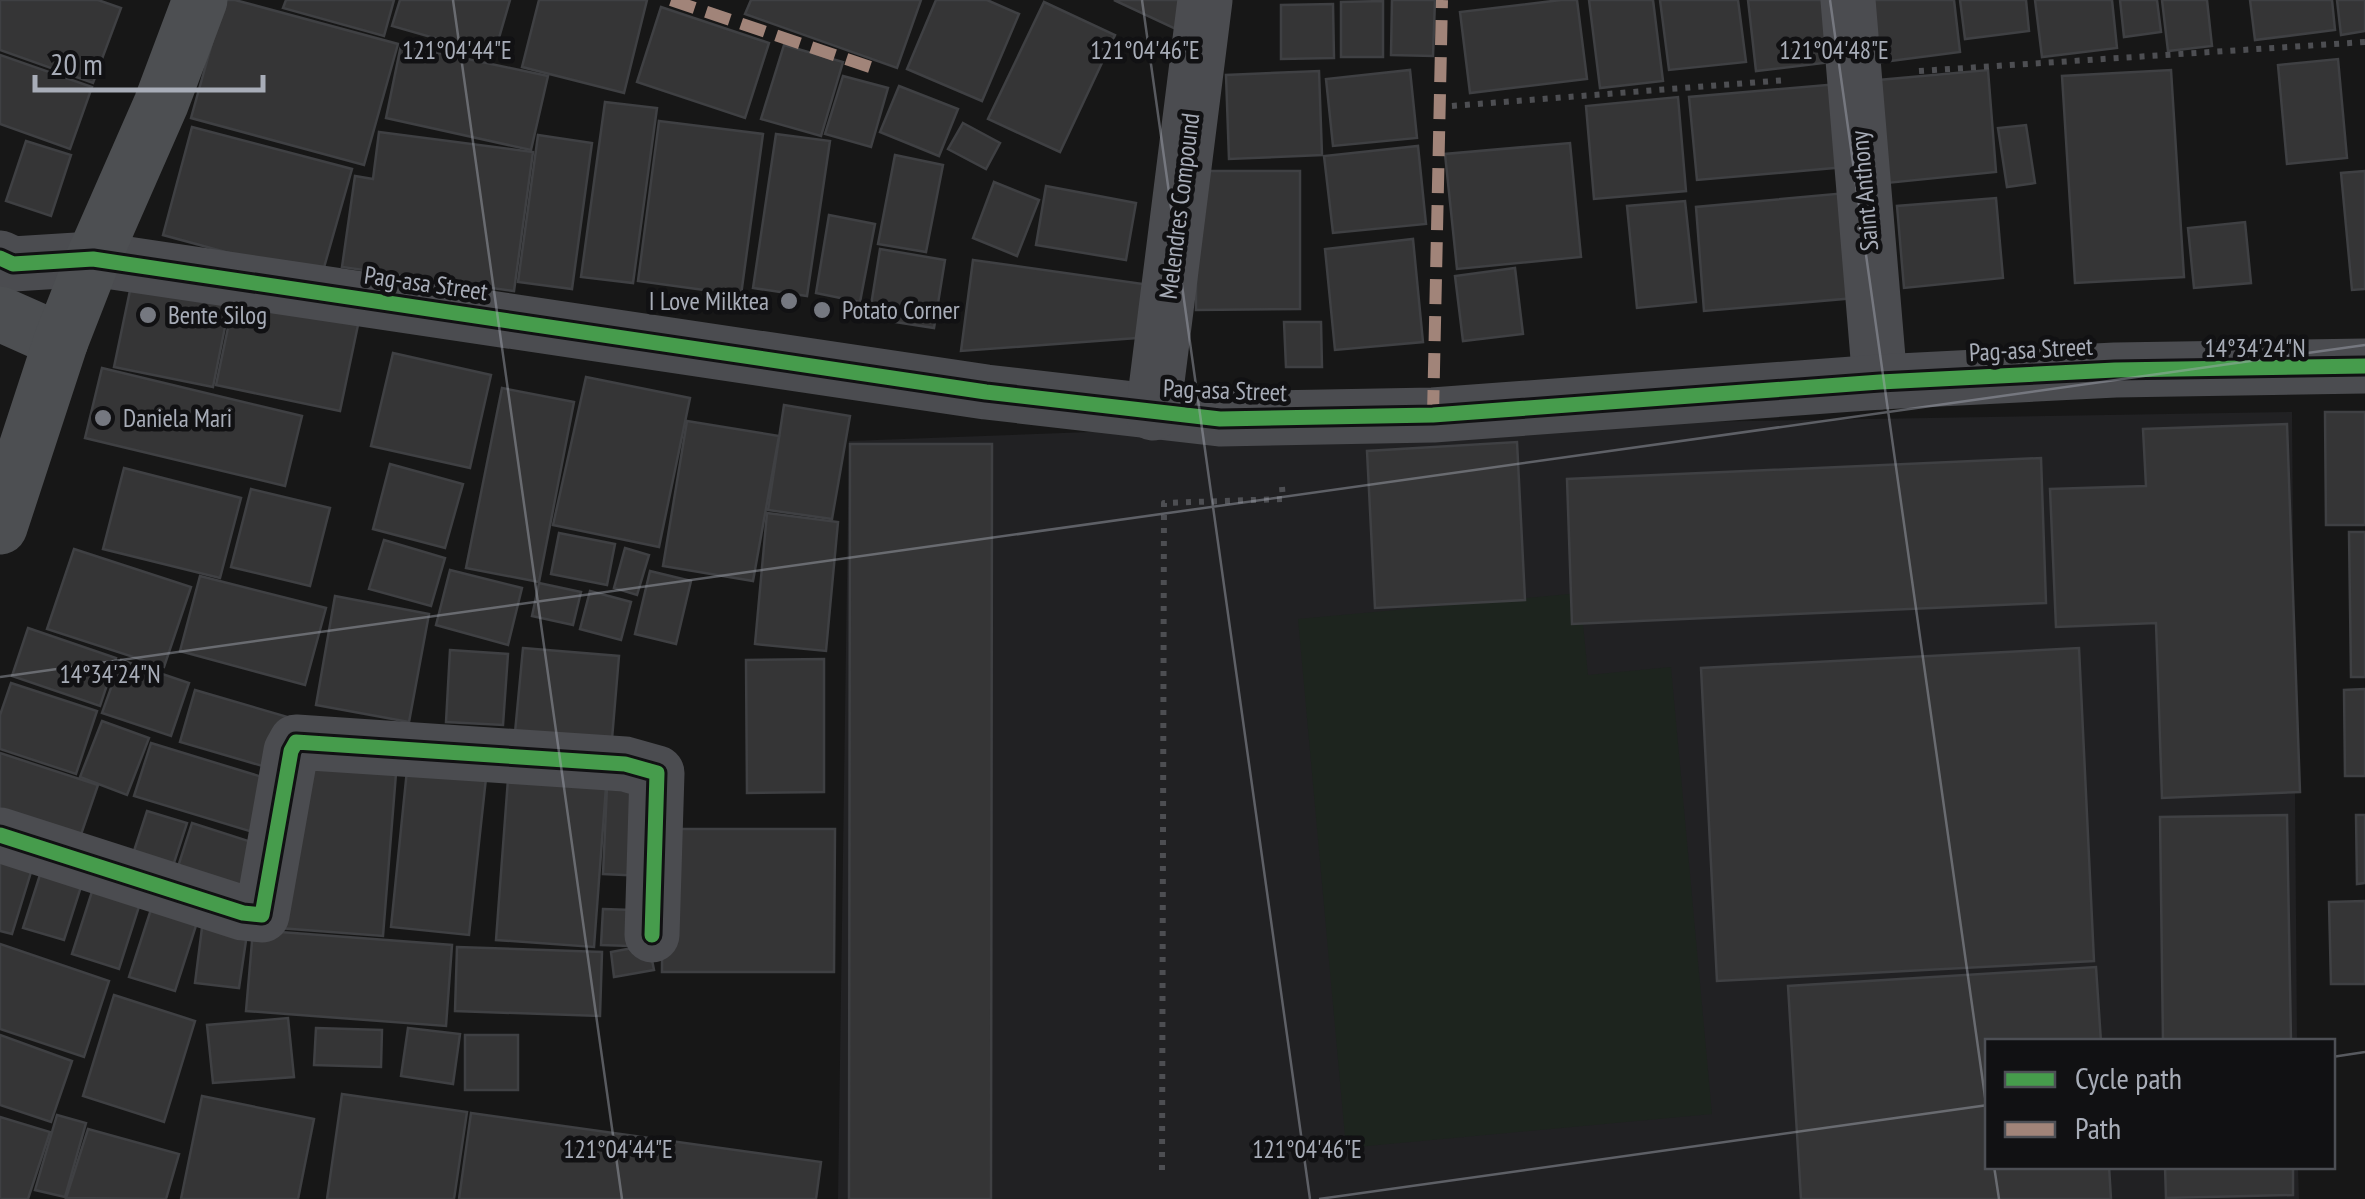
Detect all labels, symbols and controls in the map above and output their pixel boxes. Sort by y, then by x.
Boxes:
scale bar [35,30,262,92]
text: 121°04'44"E [402,34,512,66]
text: 121°04'46"E [1090,34,1200,66]
text: 121°04'48"E [1779,34,1889,66]
text: 20 m [50,44,103,83]
street label: Melendres Compound [1152,111,1206,301]
street label: Saint Anthony [1843,129,1885,252]
street label: Pag-asa Street [362,259,490,308]
place label: I Love Milktea [649,285,769,317]
marker: I Love Milktea [778,290,800,312]
place label: Potato Corner [842,294,960,326]
place label: Bente Silog [168,299,267,331]
marker: Potato Corner [811,299,833,321]
marker: Bente Silog [137,304,159,326]
street label: Pag-asa Street [1968,330,2094,368]
text: 14°34'24"N [2204,332,2306,364]
street label: Pag-asa Street [1162,372,1288,408]
place label: Daniela Mari [123,402,232,434]
marker: Daniela Mari [92,407,114,429]
text: 14°34'24"N [59,658,161,690]
legend [1985,1039,2335,1169]
text: Cycle path [2075,1058,2182,1097]
text: Path [2075,1108,2121,1147]
text: 121°04'44"E [563,1133,673,1165]
text: 121°04'46"E [1252,1133,1362,1165]

